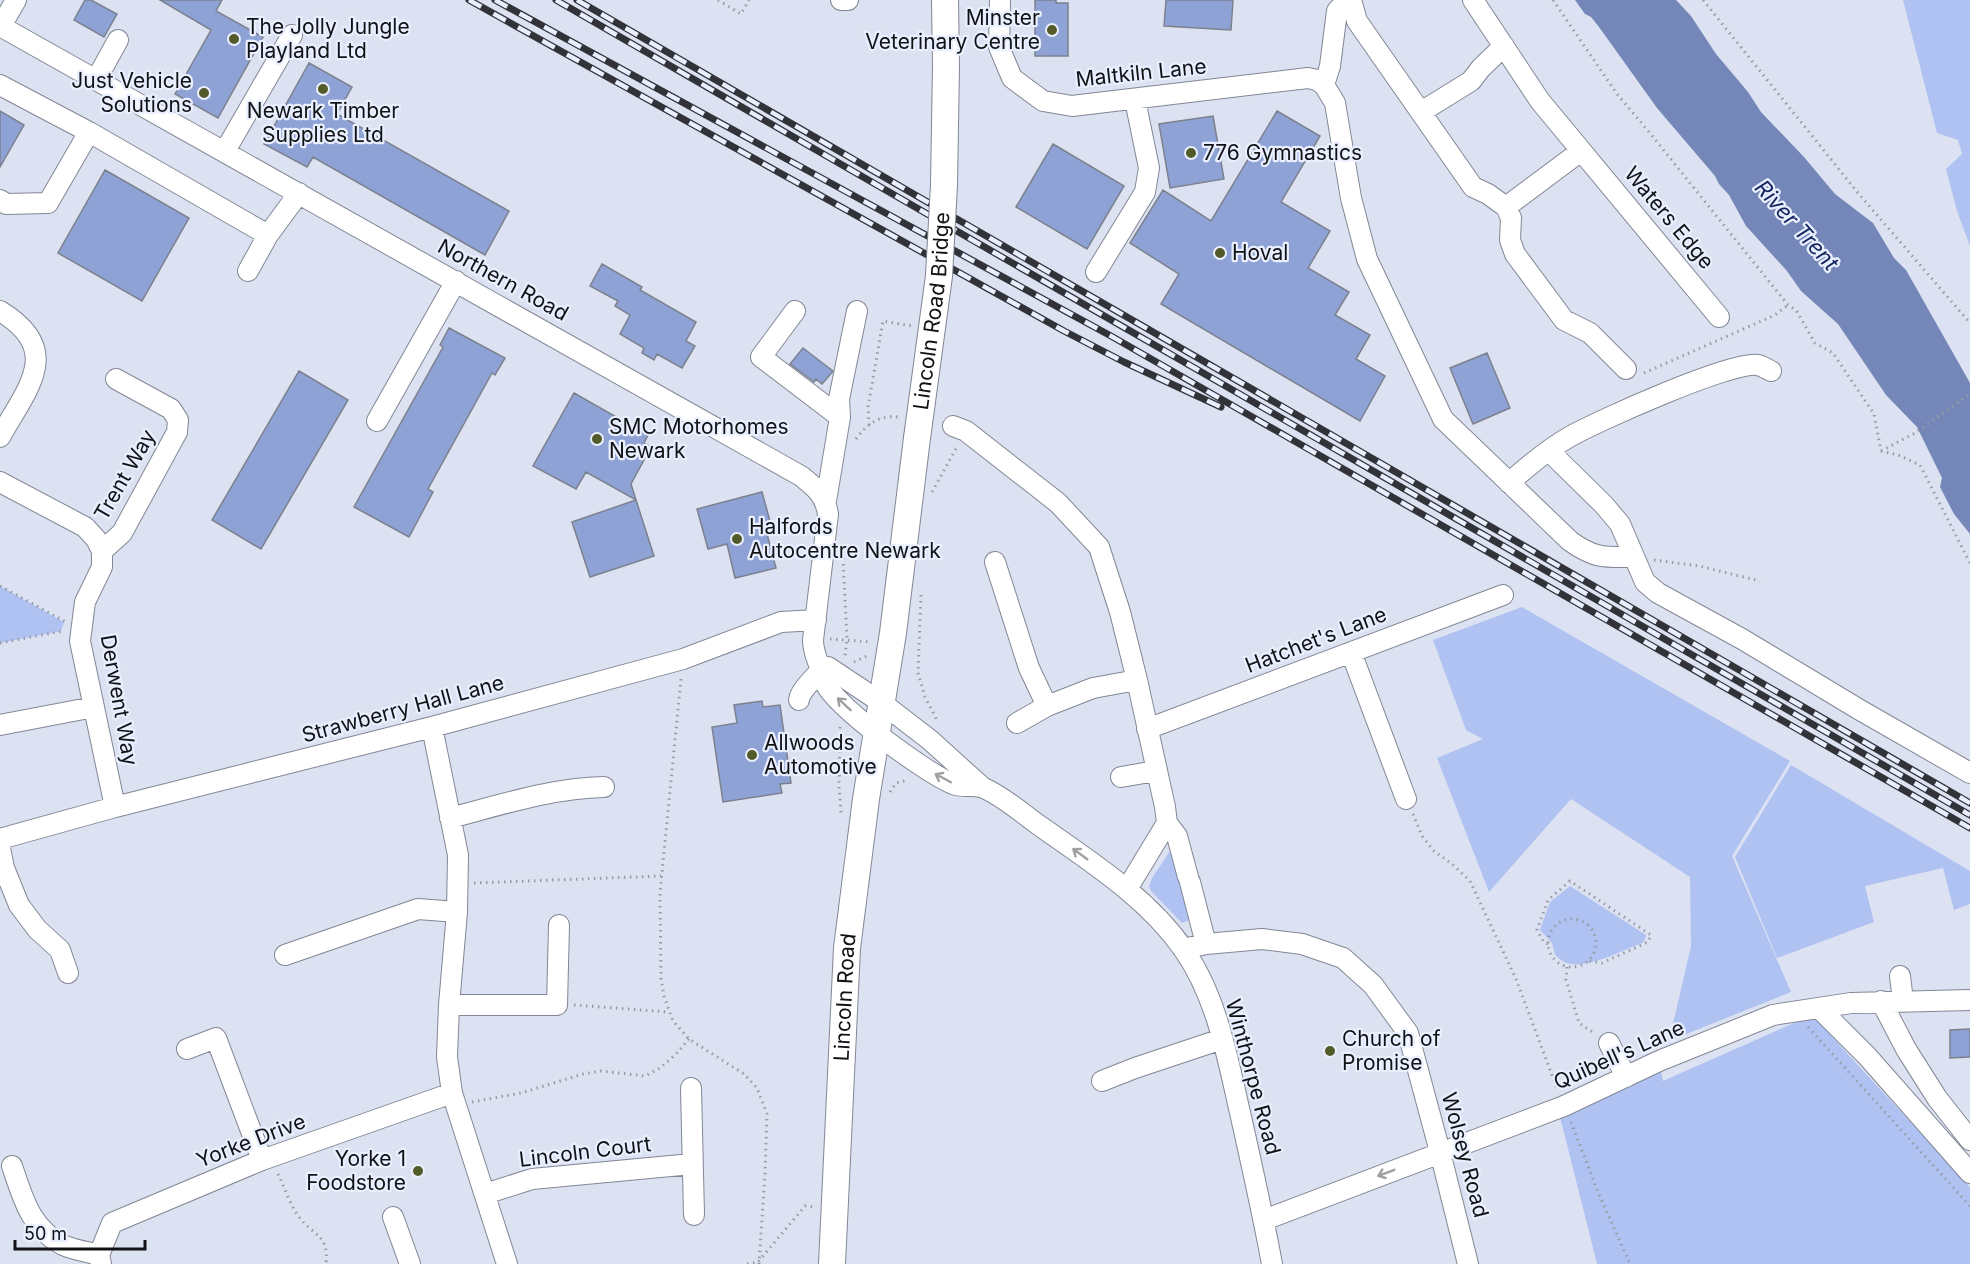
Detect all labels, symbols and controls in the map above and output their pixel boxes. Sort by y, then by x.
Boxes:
place label: Minster Veterinary Centre [865,5,1040,54]
place label: The Jolly Jungle Playland Ltd [246,14,410,63]
marker: Minster Veterinary Centre [1045,23,1059,37]
marker: The Jolly Jungle Playland Ltd [227,32,241,46]
street label: Maltkiln Lane [1074,53,1208,92]
place label: Just Vehicle Solutions [71,68,192,117]
marker: Newark Timber Supplies Ltd [316,82,330,96]
marker: Just Vehicle Solutions [197,86,211,100]
place label: Newark Timber Supplies Ltd [247,98,399,147]
place label: 776 Gymnastics [1203,140,1362,165]
marker: 776 Gymnastics [1184,146,1198,160]
street label: Waters Edge [1619,161,1719,274]
water label: River Trent [1750,175,1845,276]
street label: Lincoln Road Bridge [908,211,954,411]
street label: Northern Road [434,233,573,326]
place label: Hoval [1232,240,1288,265]
marker: Hoval [1213,246,1227,260]
place label: SMC Motorhomes Newark [609,414,788,463]
street label: Trent Way [89,425,161,524]
marker: SMC Motorhomes Newark [590,432,604,446]
place label: Halfords Autocentre Newark [749,514,941,563]
marker: Halfords Autocentre Newark [730,532,744,546]
street label: Hatchet's Lane [1242,601,1390,678]
street label: Derwent Way [96,632,143,768]
street label: Strawberry Hall Lane [299,669,507,748]
one-way arrow [836,697,851,711]
place label: Allwoods Automotive [764,730,877,779]
marker: Allwoods Automotive [745,748,759,762]
one-way arrow [935,772,952,784]
one-way arrow [1072,848,1088,860]
street label: Lincoln Road [829,932,861,1062]
street label: Winthorpe Road [1221,996,1286,1157]
street label: Quibell's Lane [1550,1015,1688,1095]
place label: Church of Promise [1342,1026,1441,1075]
marker: Church of Promise [1323,1044,1337,1058]
street label: Wolsey Road [1437,1090,1494,1220]
street label: Yorke Drive [193,1108,309,1173]
street label: Lincoln Court [518,1131,652,1172]
place label: Yorke 1 Foodstore [306,1146,406,1195]
marker: Yorke 1 Foodstore [411,1164,425,1178]
one-way arrow [1377,1168,1396,1179]
scale bar [15,1213,146,1251]
text: 50 m [24,1223,67,1244]

